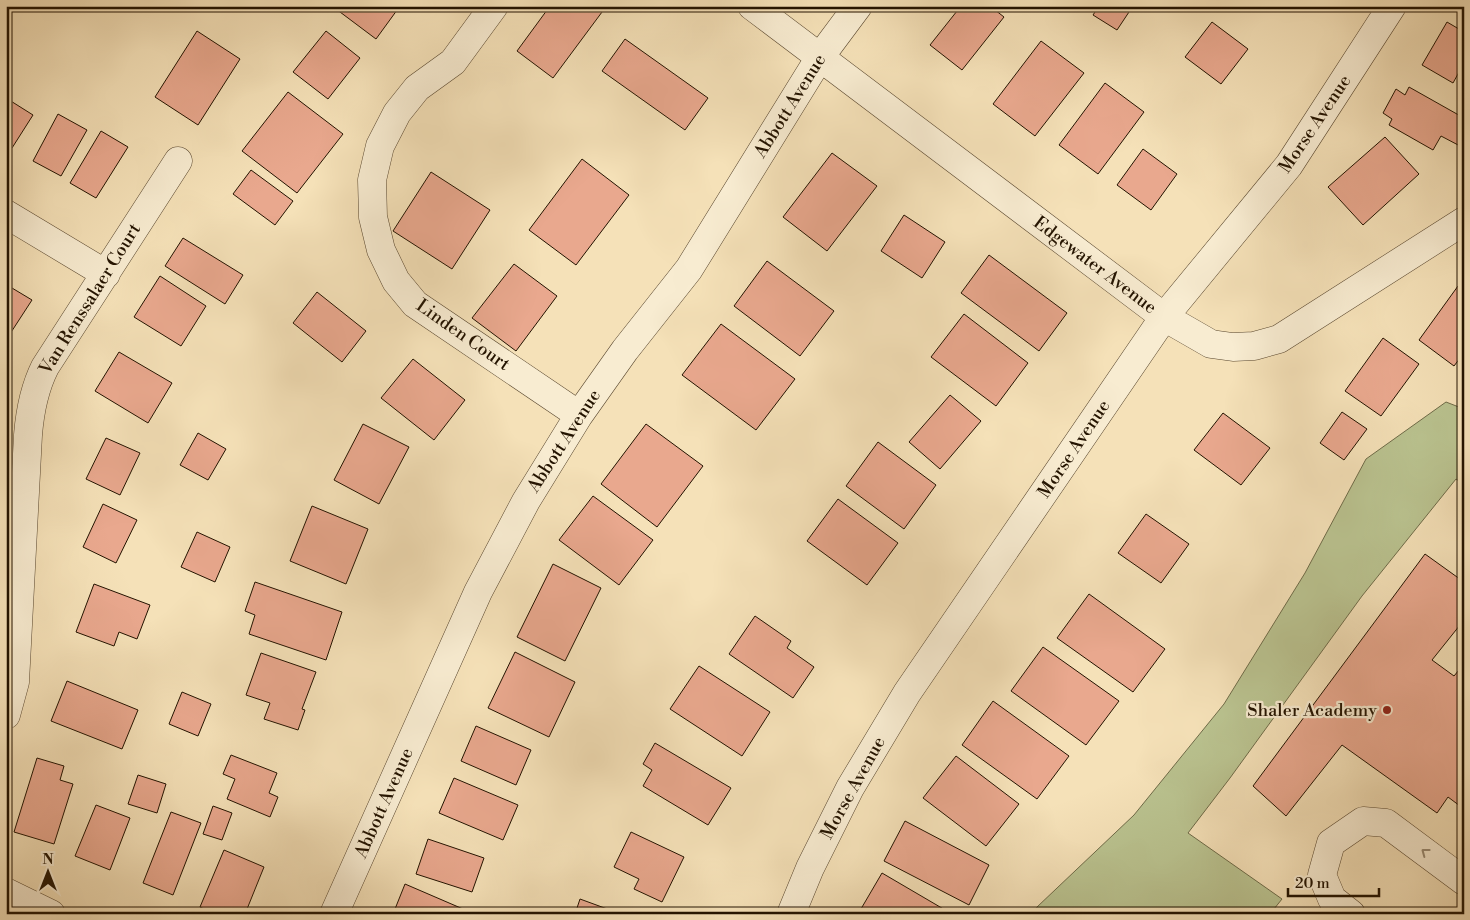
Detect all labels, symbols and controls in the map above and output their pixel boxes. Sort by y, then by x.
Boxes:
street label: Abbott Avenue [748,50,831,163]
street label: Morse Avenue [1274,70,1356,178]
street label: Edgewater Avenue [1029,211,1161,319]
street label: Van Renssalaer Court [34,218,146,380]
street label: Linden Court [411,294,515,376]
street label: Abbott Avenue [522,385,606,498]
street label: Morse Avenue [1033,395,1115,503]
place label: Shaler Academy [1247,699,1377,722]
marker: Shaler Academy [1381,704,1393,716]
street label: Morse Avenue [815,733,891,843]
street label: Abbott Avenue [349,744,419,863]
north arrow [22,848,72,898]
one-way arrow [1422,849,1431,857]
text: N [42,851,54,869]
scale bar [1288,865,1379,897]
text: 20 m [1295,874,1330,893]

